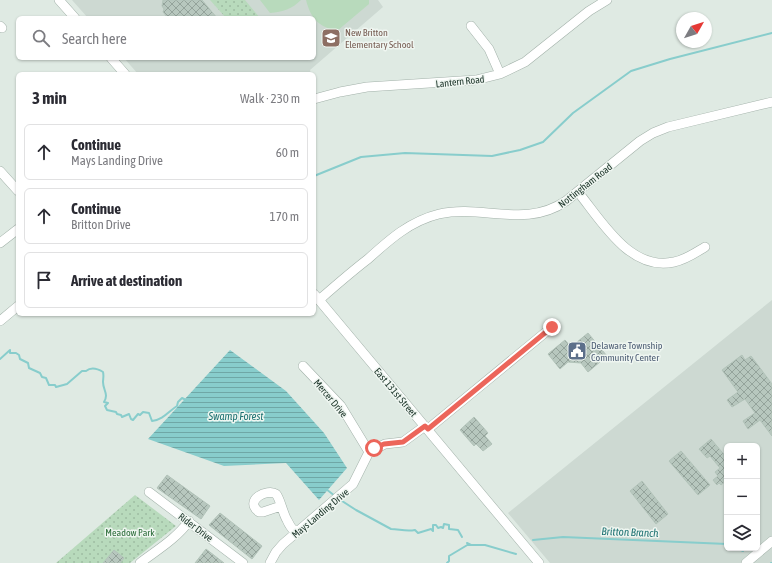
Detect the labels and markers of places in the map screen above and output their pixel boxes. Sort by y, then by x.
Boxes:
school or university icon: New Britton Elementary School [320,27,342,49]
place label: New Britton Elementary School [345,27,414,50]
public building icon: Delaware Township Community Center [566,340,588,362]
place label: Delaware Township Community Center [591,340,663,363]

